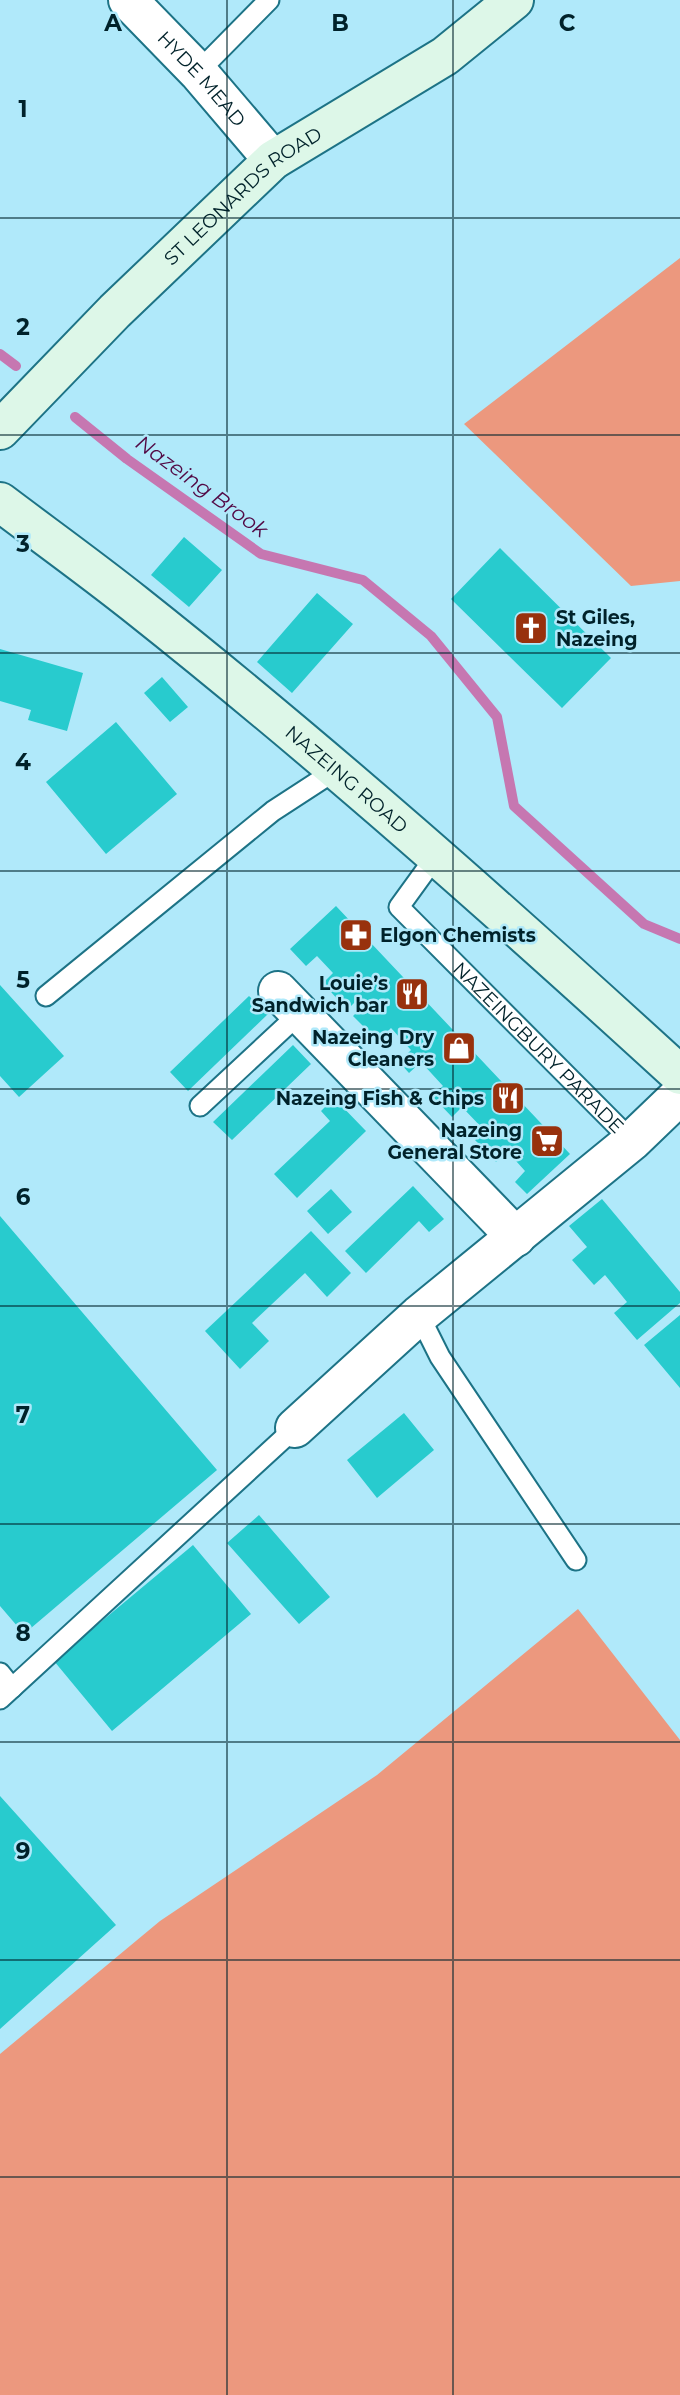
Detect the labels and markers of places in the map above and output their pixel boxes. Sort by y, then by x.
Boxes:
place label: St Giles, Nazeing [556,606,637,651]
church icon: St Giles, Nazeing [512,609,550,647]
pharmacy icon: Elgon Chemists [337,916,375,954]
place label: Elgon Chemists [380,924,536,947]
place label: Louie’s Sandwich bar [252,972,388,1017]
restaurant icon: Louie’s Sandwich bar [393,975,431,1013]
place label: Nazeing Dry Cleaners [312,1026,435,1071]
shop icon: Nazeing Dry Cleaners [440,1029,478,1067]
restaurant icon: Nazeing Fish & Chips [489,1079,527,1117]
place label: Nazeing Fish & Chips [276,1087,484,1110]
place label: Nazeing General Store [387,1119,522,1164]
supermarket icon: Nazeing General Store [528,1122,566,1160]

